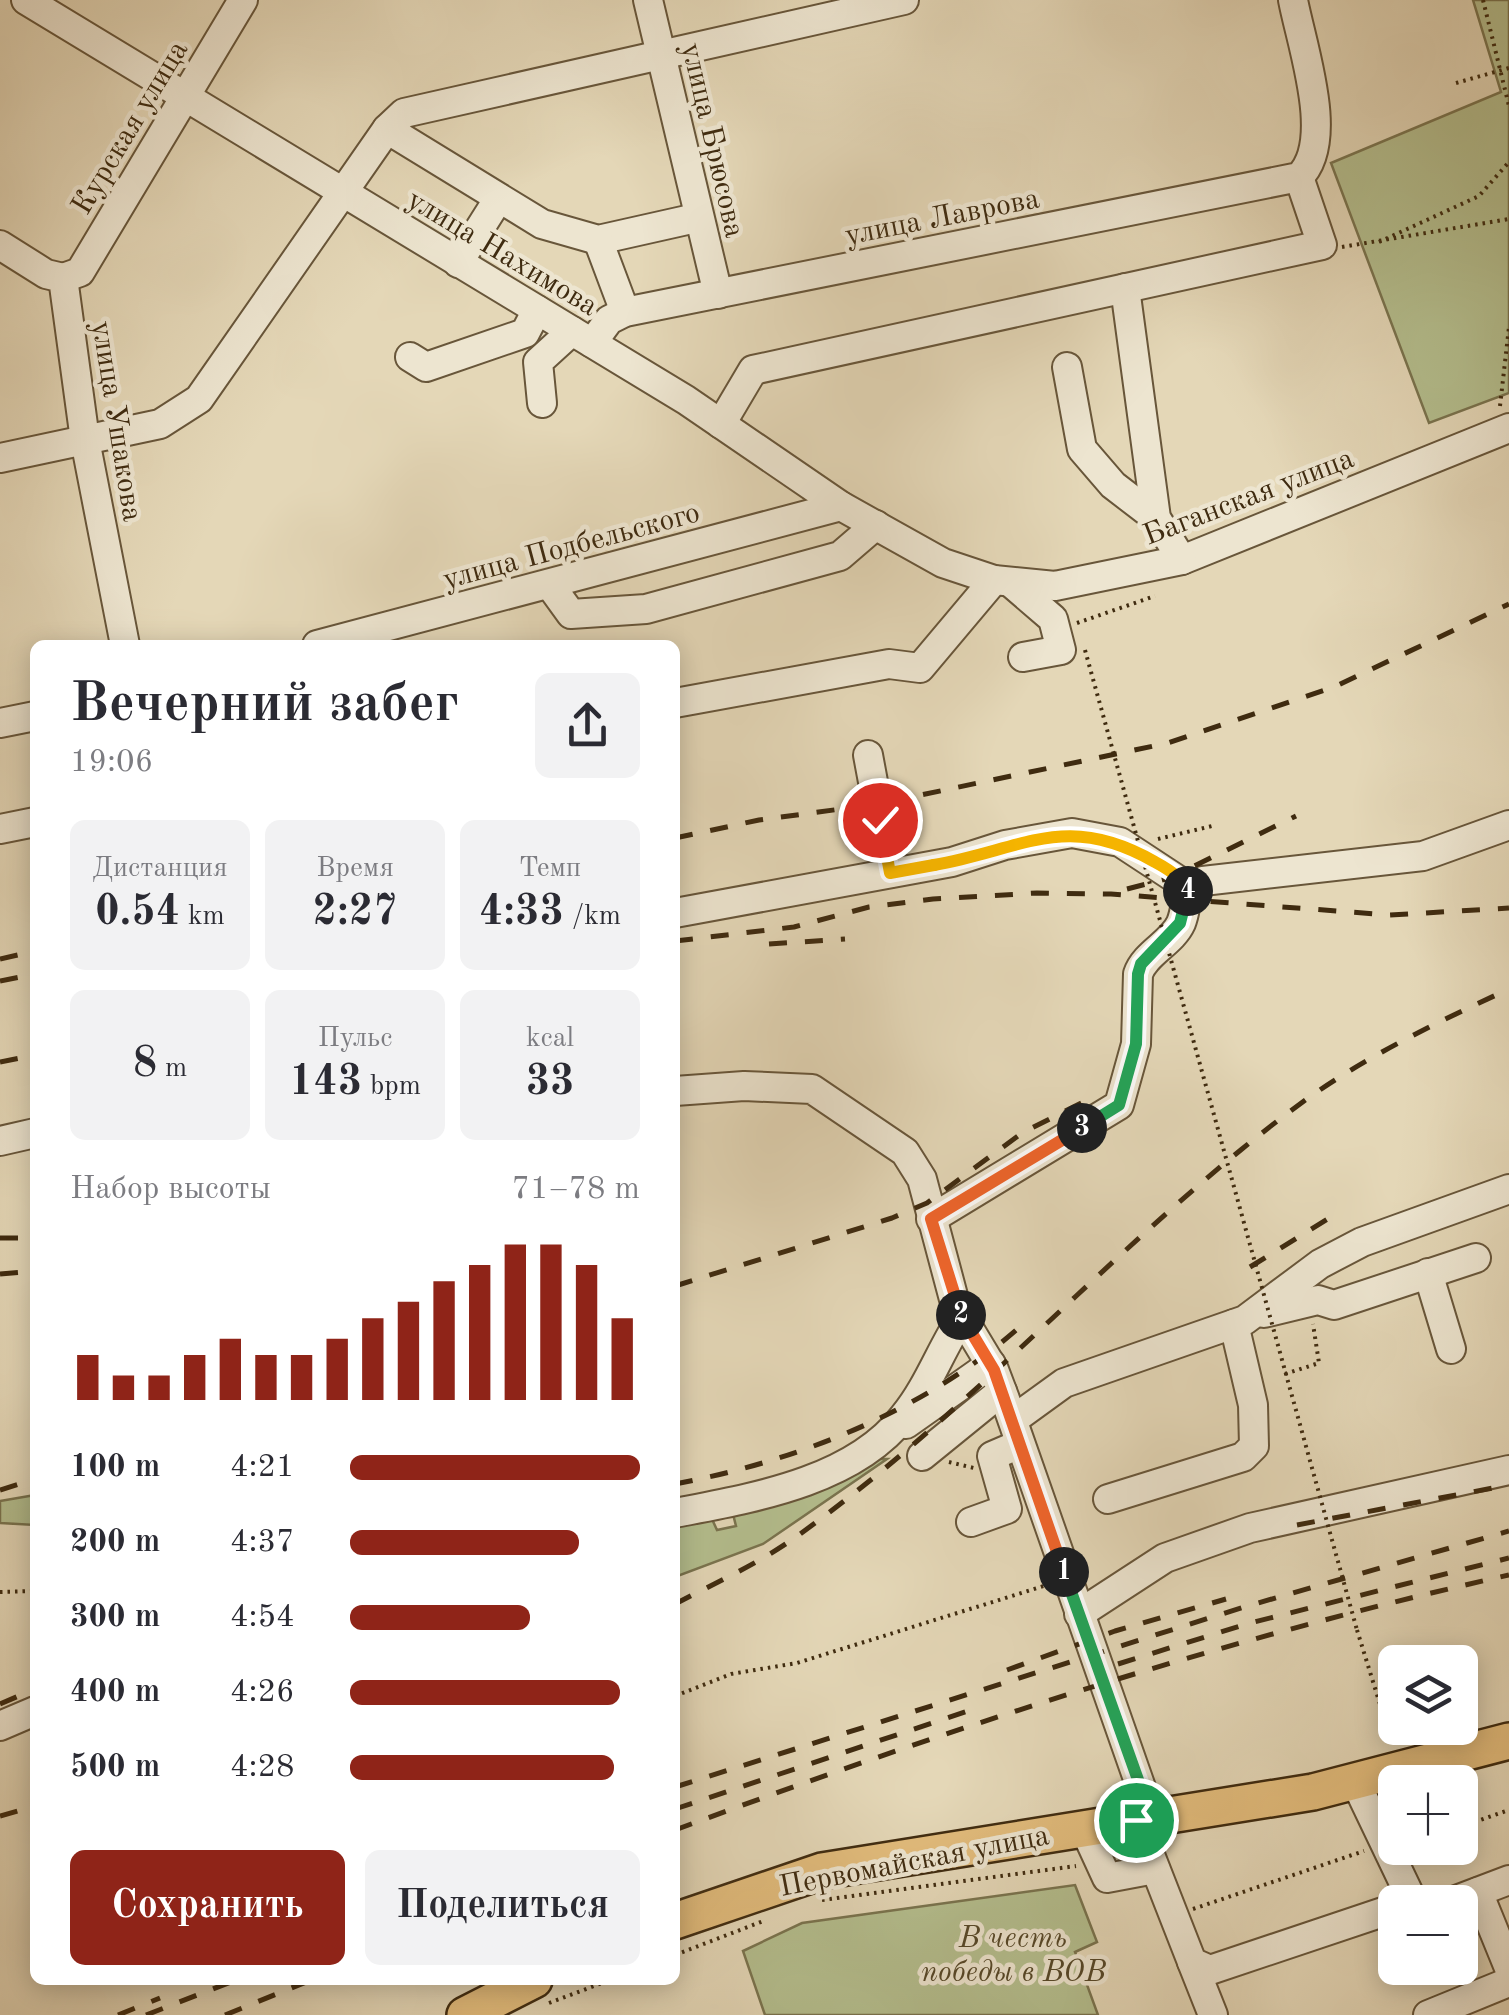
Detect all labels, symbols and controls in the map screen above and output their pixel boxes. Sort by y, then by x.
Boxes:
street label: Курская улица [67,36,194,220]
street label: улица Брюсова [675,40,749,241]
street label: улица Лаврова [843,184,1042,252]
street label: улица Нахимова [401,185,603,322]
street label: улица Ушакова [85,319,147,524]
street label: Баганская улица [1139,444,1358,552]
street label: улица Подбельского [440,498,703,596]
button: share [535,673,640,778]
text: Вечерний забег [70,678,459,733]
text: 19:06 [70,747,153,779]
pin [838,778,923,863]
icon: check [853,793,908,848]
text: Дистанция [92,855,228,883]
text: Время [316,855,394,883]
text: Темп [519,855,581,883]
pin: 4 [1163,866,1213,916]
text: 4 [1180,877,1196,905]
text: 0.54 [95,892,180,934]
text: 2:27 [313,892,397,934]
text: 4:33 [479,892,564,934]
text: km [180,903,225,931]
text: /km [564,903,621,931]
text: Пульс [318,1025,392,1053]
text: kcal [526,1025,574,1053]
text: 8 [133,1044,157,1086]
text: m [157,1055,187,1083]
text: 143 [289,1062,362,1104]
text: 33 [526,1062,574,1104]
text: bpm [362,1073,421,1101]
pin: 3 [1057,1103,1107,1153]
text: 3 [1074,1114,1090,1142]
text: Набор высоты [70,1174,271,1206]
text: 71–78 m [512,1174,640,1206]
pin: 2 [936,1290,986,1340]
text: 2 [953,1301,969,1329]
text: 100 m [70,1452,160,1484]
text: 4:21 [230,1452,295,1484]
text: 200 m [70,1527,160,1559]
text: 4:37 [230,1527,295,1559]
pin: 1 [1039,1547,1089,1597]
text: 1 [1056,1558,1072,1586]
text: 300 m [70,1602,160,1634]
text: 4:54 [230,1602,295,1634]
map controls [1378,1645,1478,1985]
button: layers [1378,1645,1478,1745]
text: 400 m [70,1677,160,1709]
text: 4:26 [230,1677,295,1709]
text: 500 m [70,1752,160,1784]
text: 4:28 [230,1752,295,1784]
button: + [1378,1765,1478,1865]
pin [1094,1778,1179,1863]
icon: arrive [1109,1793,1164,1848]
street label: Первомайская улица [777,1821,1052,1903]
button: Сохранить [70,1850,345,1965]
button: Поделиться [365,1850,640,1965]
button: − [1378,1885,1478,1985]
park label: В честь победы в ВОВ [921,1924,1107,1988]

